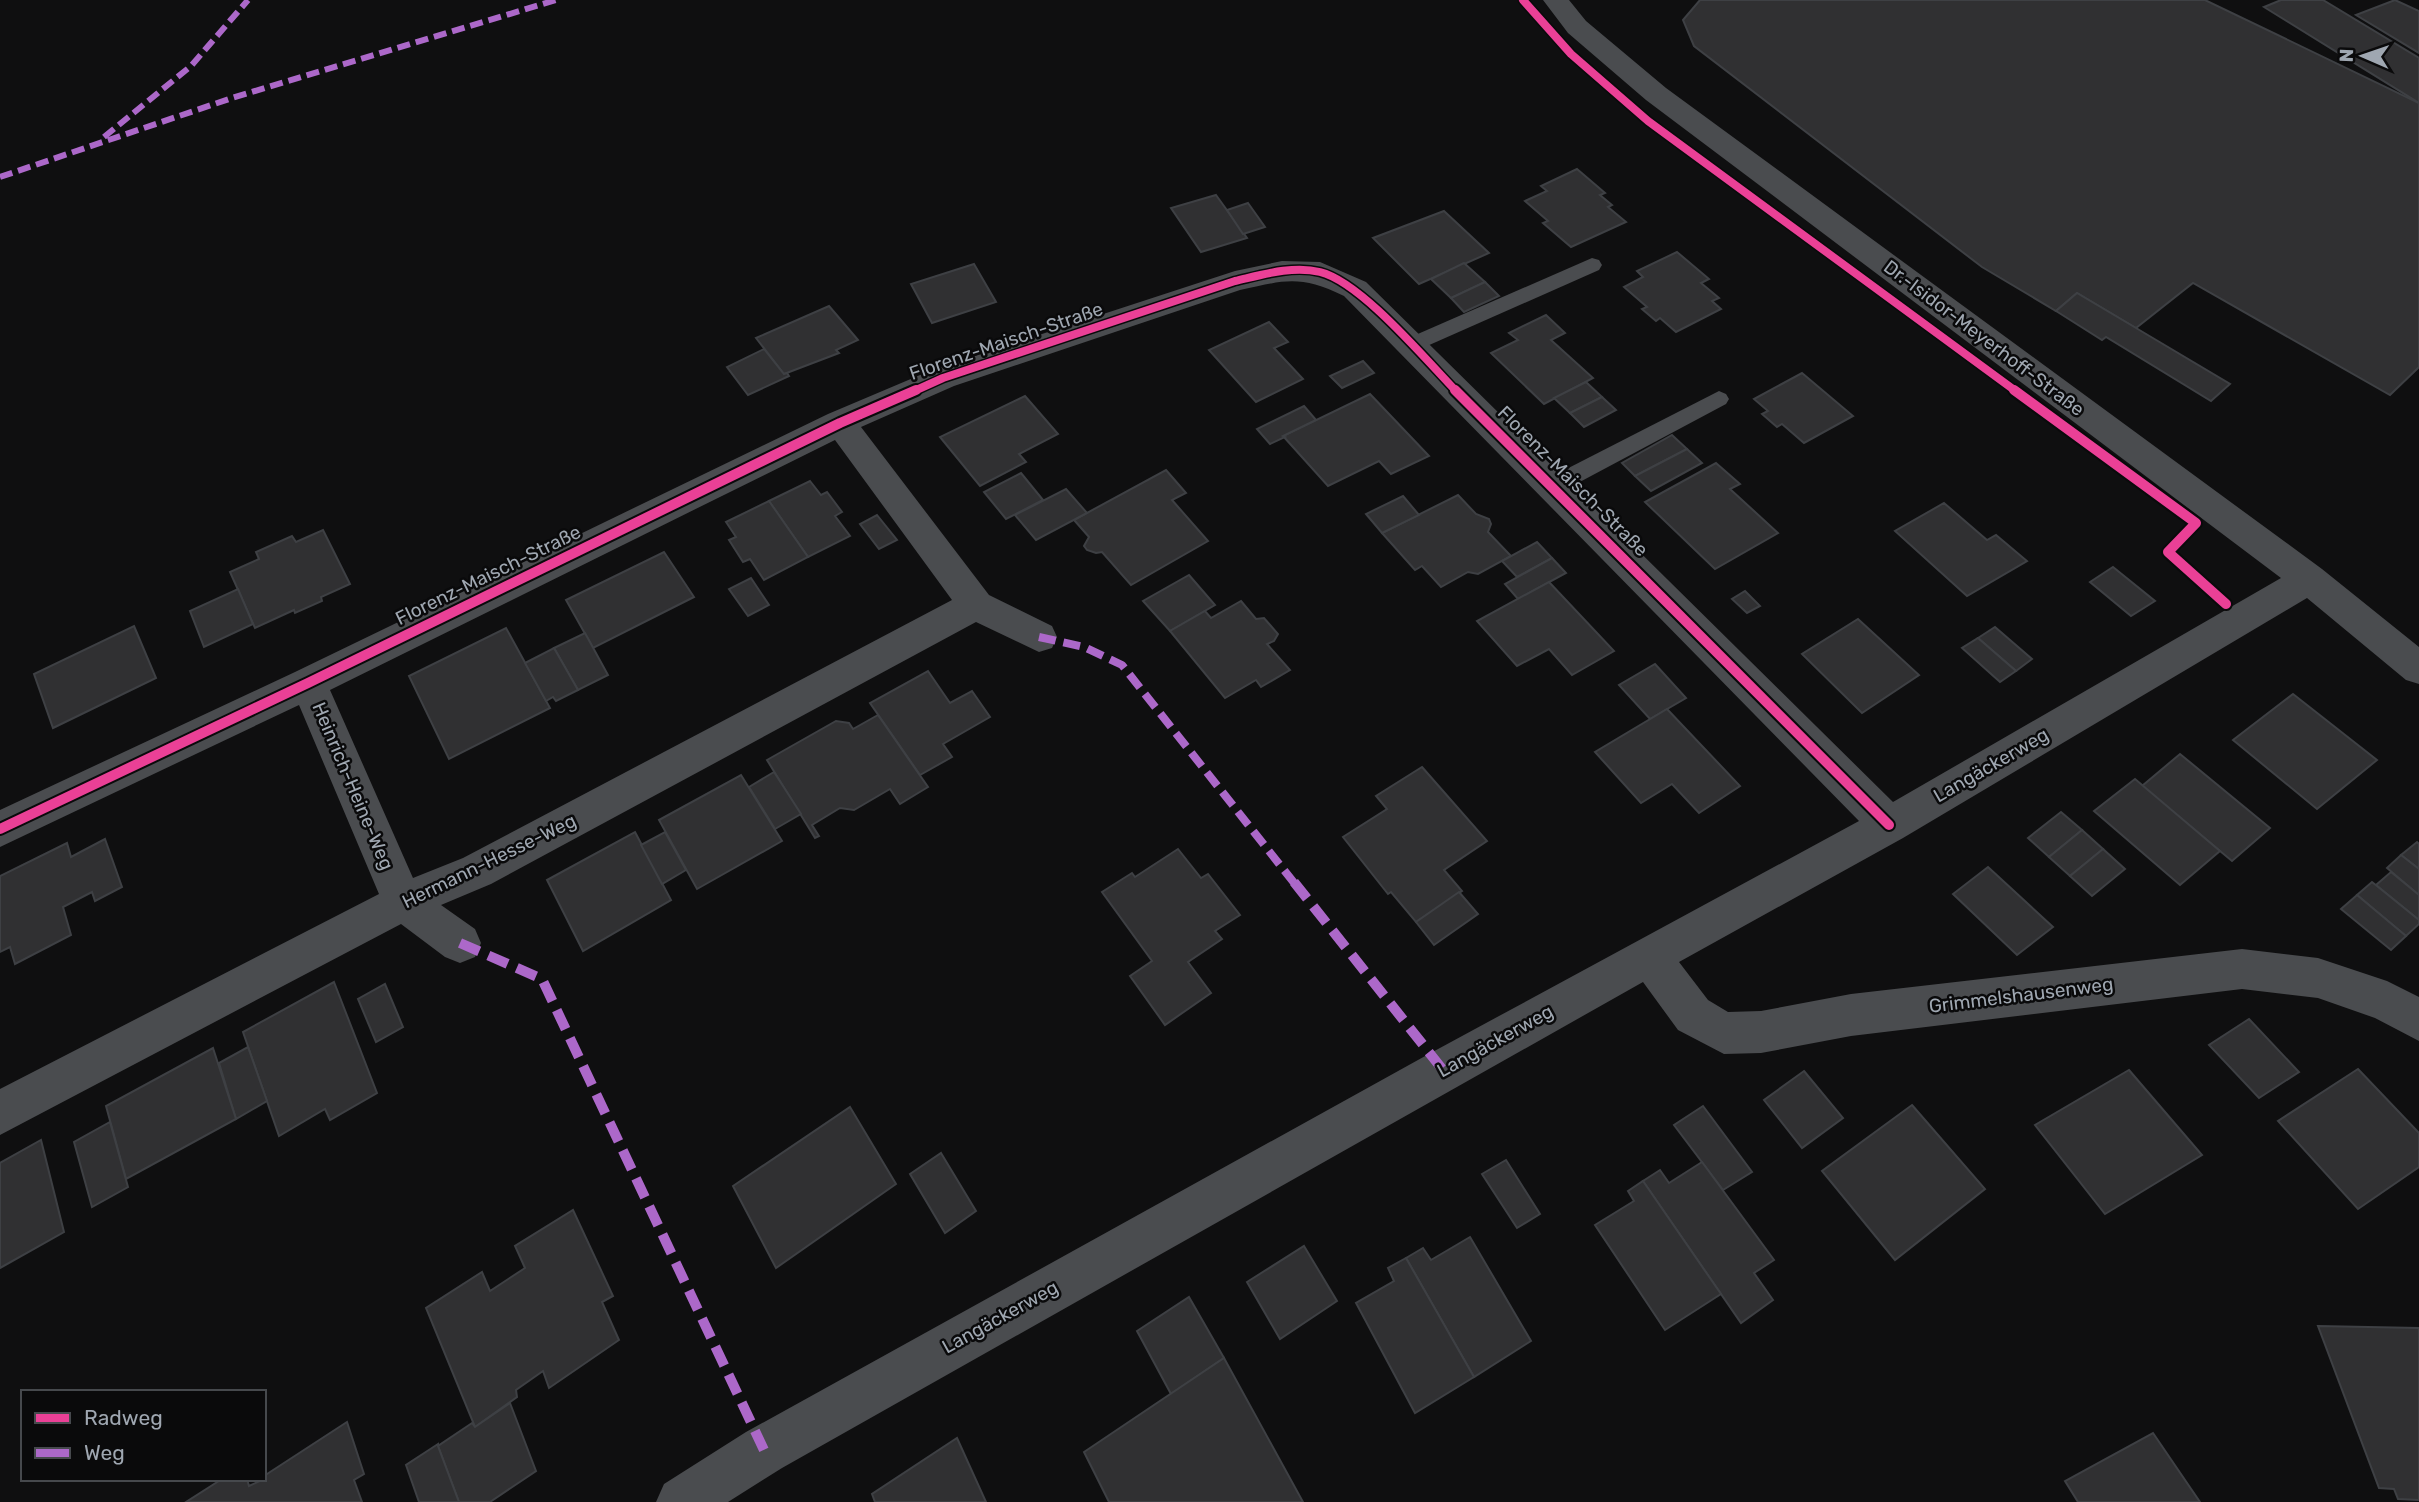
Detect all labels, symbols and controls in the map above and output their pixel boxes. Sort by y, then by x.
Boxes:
north arrow [2328,21,2398,91]
text: N [2335,48,2358,63]
street label: Dr.-Isidor-Meyerhoff-Straße [1879,255,2089,421]
street label: Florenz-Maisch-Straße [906,297,1106,385]
street label: Florenz-Maisch-Straße [1493,401,1653,561]
street label: Florenz-Maisch-Straße [392,520,584,630]
street label: Heinrich-Heine-Weg [307,699,399,873]
street label: Langäckerweg [1929,723,2053,807]
street label: Hermann-Hesse-Weg [398,809,580,913]
street label: Grimmelshausenweg [1927,972,2115,1018]
street label: Langäckerweg [1433,1000,1557,1082]
street label: Langäckerweg [938,1276,1062,1358]
legend [21,1390,266,1481]
text: Radweg [84,1405,163,1430]
text: Weg [84,1440,125,1465]

